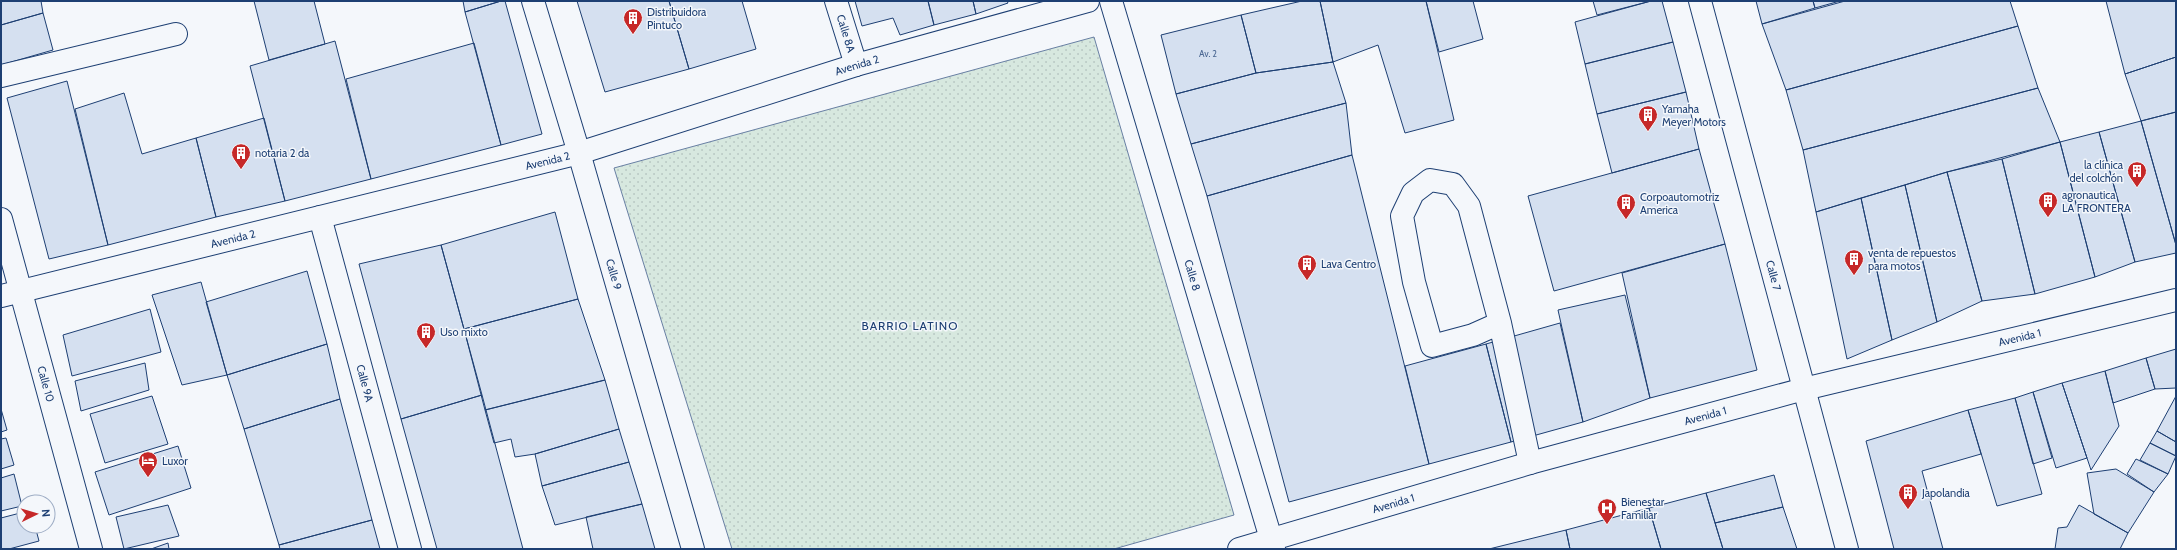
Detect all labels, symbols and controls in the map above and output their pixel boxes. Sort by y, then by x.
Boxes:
place label: Distribuidora Pintuco [647,5,707,32]
building icon: Distribuidora Pintuco [622,7,644,35]
street label: Calle 8A [834,13,859,54]
house number: Av. 2 [1199,48,1217,59]
street label: Avenida 2 [833,52,881,78]
place label: Yamaha Meyer Motors [1661,102,1726,129]
building icon: Yamaha Meyer Motors [1637,104,1659,132]
building icon: notaria 2 da [230,142,252,170]
place label: notaria 2 da [255,146,310,160]
street label: Avenida 2 [524,148,572,173]
place label: la clínica del colchón [2070,158,2124,185]
building icon: la clínica del colchón [2126,160,2148,188]
place label: agronautica LA FRONTERA [2062,188,2131,215]
place label: Corpoautomotriz America [1640,190,1719,217]
building icon: agronautica LA FRONTERA [2037,190,2059,218]
building icon: Corpoautomotriz America [1615,192,1637,220]
street label: Avenida 2 [209,226,257,251]
place label: venta de repuestos para motos [1868,246,1956,273]
building icon: venta de repuestos para motos [1843,248,1865,276]
building icon: Lava Centro [1296,253,1318,281]
street label: Calle 9 [603,257,625,291]
place label: Lava Centro [1321,257,1376,271]
street label: Calle 8 [1181,258,1204,292]
street label: Calle 7 [1763,259,1784,292]
district label: BARRIO LATINO [862,318,958,333]
building icon: Uso mixto [415,321,437,349]
place label: Uso mixto [440,325,488,339]
street label: Avenida 1 [1997,326,2042,349]
street label: Calle 9A [353,363,377,403]
street label: Calle 10 [34,364,58,404]
street label: Avenida 1 [1683,403,1728,428]
hotel icon: Luxor [137,450,159,478]
place label: Luxor [162,454,188,468]
building icon: Japolandia [1897,482,1919,510]
place label: Japolandia [1921,486,1971,500]
street label: Avenida 1 [1371,491,1416,516]
north arrow [16,494,56,534]
place label: Bienestar Familiar [1621,495,1665,522]
hospital icon: Bienestar Familiar [1596,497,1618,525]
text: N [39,509,53,518]

